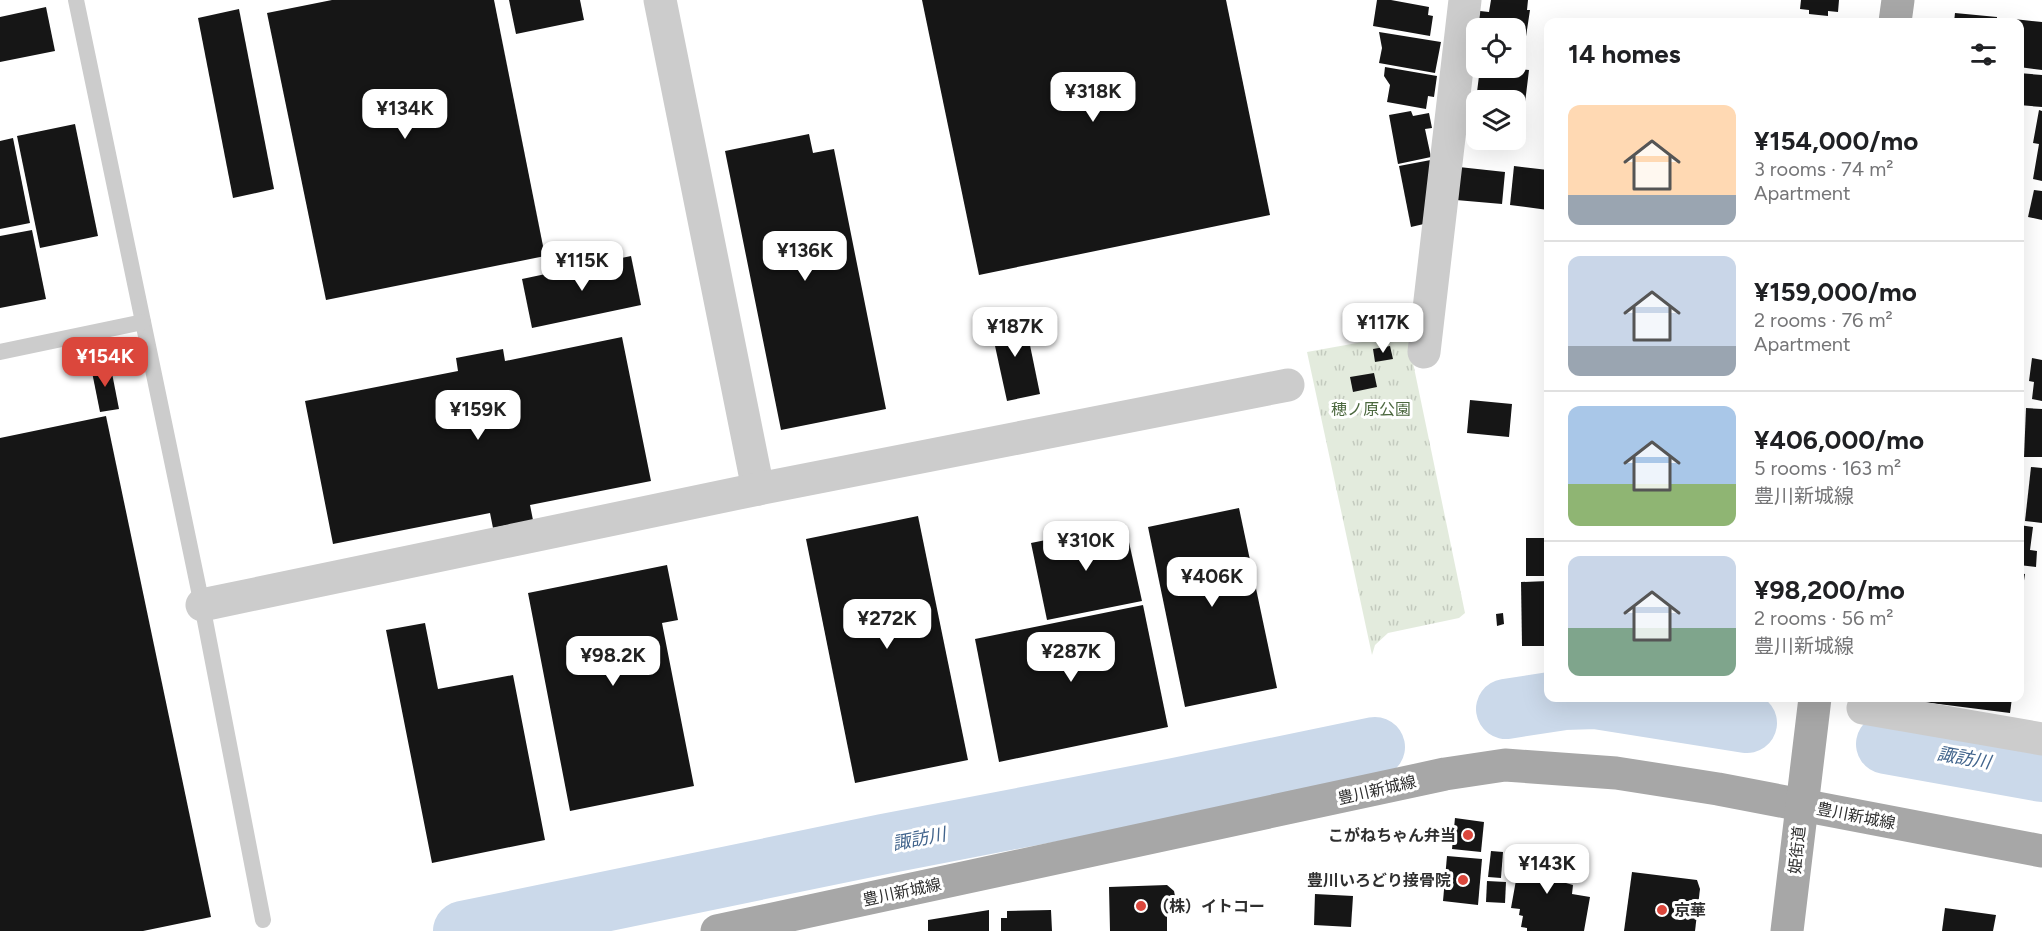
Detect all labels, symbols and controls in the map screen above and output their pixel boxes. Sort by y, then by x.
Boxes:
map controls [1466,18,1526,150]
button: locate [1466,18,1526,78]
text: 14 homes [1568,38,1681,70]
icon: filters [1967,38,2000,71]
pin: ¥318K [1051,72,1135,123]
text: ¥318K [1064,79,1122,103]
pin: ¥134K [363,89,447,140]
button: layers [1466,90,1526,150]
text: ¥134K [376,96,434,120]
text: ¥154,000/mo [1754,125,1918,157]
icon: home [1616,129,1688,201]
text: 3 rooms · 74 m² [1754,157,1893,181]
text: Apartment [1754,181,1851,205]
pin: ¥136K [763,231,847,282]
text: ¥136K [777,238,833,262]
pin: ¥115K [540,241,624,292]
text: ¥115K [555,248,609,272]
text: ¥159,000/mo [1754,276,1917,308]
icon: home [1616,280,1688,352]
pin: ¥117K [1341,303,1425,354]
pin: ¥187K [973,307,1057,358]
text: 2 rooms · 76 m² [1754,308,1893,332]
text: ¥117K [1356,310,1410,334]
text: ¥187K [986,314,1044,338]
text: Apartment [1754,332,1851,356]
pin: ¥154K [63,337,147,388]
text: ¥154K [76,344,134,368]
pin: ¥159K [436,390,520,441]
text: ¥159K [450,397,506,421]
park label: 穂ノ原公園 [1331,400,1411,419]
text: ¥406,000/mo [1754,424,1924,456]
icon: home [1616,430,1688,502]
text: 5 rooms · 163 m² [1754,456,1901,480]
text: 豊川新城線 [1754,484,1854,508]
pin: ¥310K [1044,521,1128,572]
text: ¥310K [1057,528,1115,552]
pin: ¥406K [1170,557,1254,608]
text: ¥406K [1181,564,1243,588]
text: ¥98,200/mo [1754,574,1905,606]
icon: home [1616,580,1688,652]
pin: ¥272K [845,599,929,650]
text: ¥272K [857,606,917,630]
text: 2 rooms · 56 m² [1754,606,1893,630]
pin: ¥287K [1029,632,1113,683]
text: 豊川新城線 [1754,634,1854,658]
pin: ¥98.2K [564,636,662,687]
text: ¥287K [1041,639,1101,663]
text: ¥98.2K [580,643,646,667]
water label: 諏訪川 [1936,742,1994,774]
street label: 豊川新城線 [1336,772,1418,808]
street label: 豊川新城線 [1815,799,1897,833]
water label: 諏訪川 [890,823,950,855]
street label: 姫街道 [1785,825,1809,875]
place label: こがねちゃん弁当 [1328,826,1456,845]
marker: こがねちゃん弁当 [1461,828,1475,842]
pin: ¥143K [1505,844,1589,895]
text: ¥143K [1518,851,1576,875]
place label: 豊川いろどり接骨院 [1307,871,1451,890]
marker: 豊川いろどり接骨院 [1456,873,1470,887]
street label: 豊川新城線 [861,874,943,910]
place label: （株）イトコー [1153,897,1265,916]
marker: （株）イトコー [1134,899,1148,913]
place label: 京華 [1674,901,1706,920]
marker: 京華 [1655,903,1669,917]

